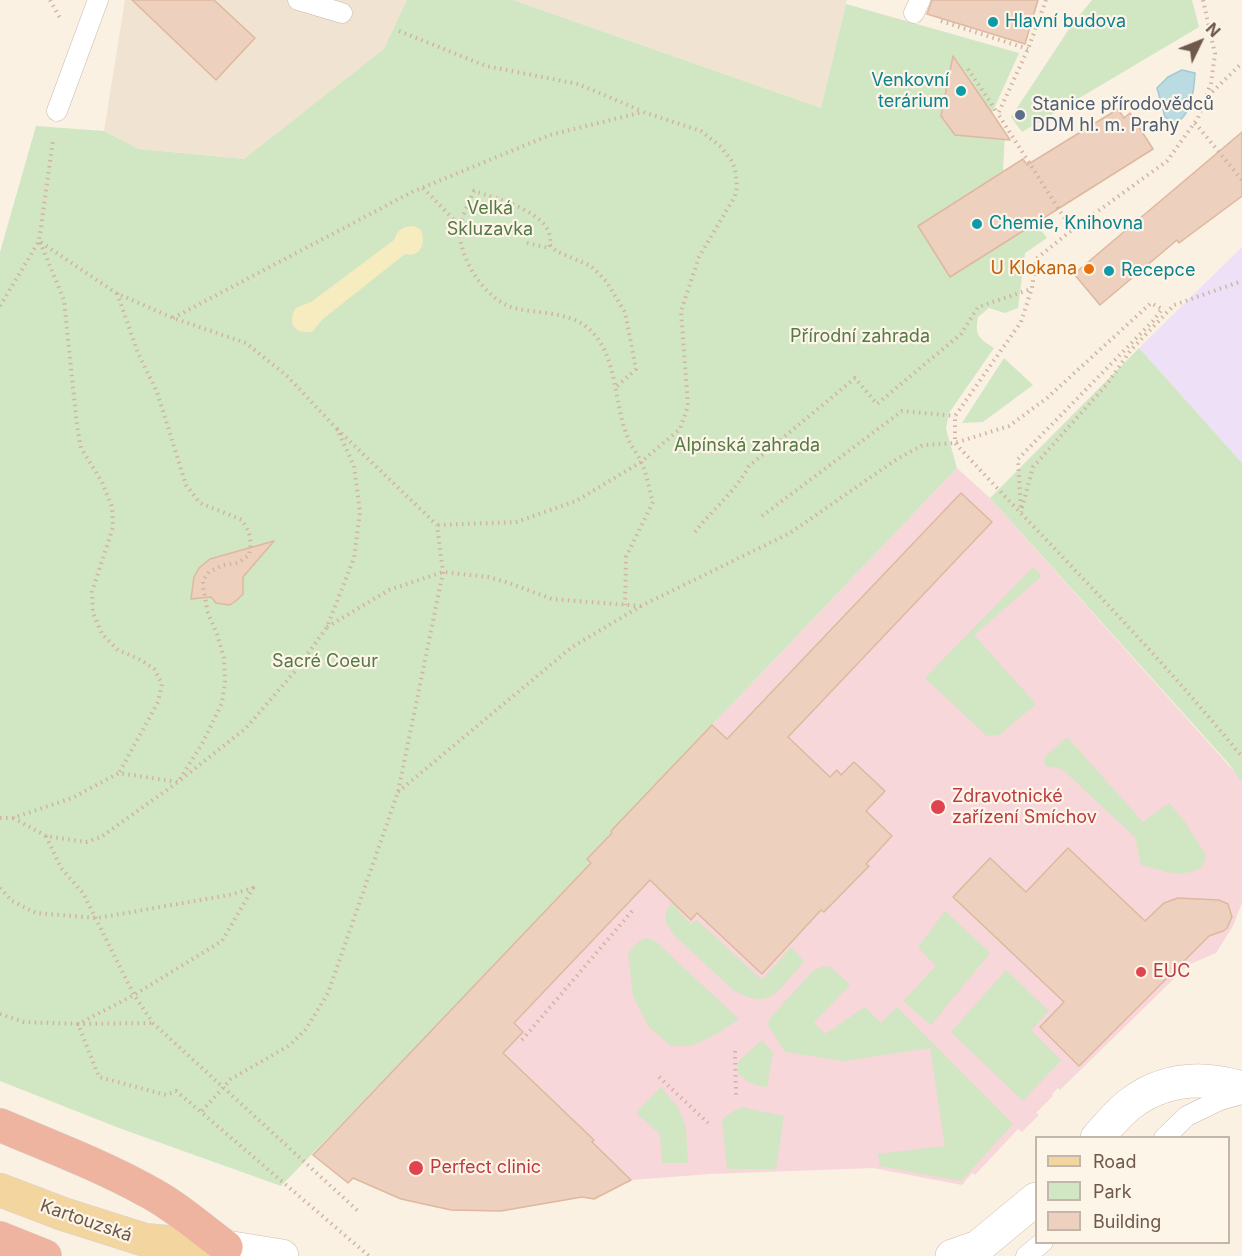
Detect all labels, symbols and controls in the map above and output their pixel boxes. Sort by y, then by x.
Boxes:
place label: Hlavní budova [1005,11,1126,33]
north arrow [1170,12,1230,72]
marker: Hlavní budova [986,15,1000,29]
text: N [1202,18,1225,41]
place label: Venkovní terárium [871,70,949,112]
marker: Venkovní terárium [954,84,968,98]
place label: Stanice přírodovědců DDM hl. m. Prahy [1032,94,1214,136]
marker: Stanice přírodovědců DDM hl. m. Prahy [1013,108,1027,122]
park label: Velká Skluzavka [447,198,533,240]
place label: Chemie, Knihovna [989,213,1143,235]
marker: Chemie, Knihovna [970,217,984,231]
place label: U Klokana [991,258,1077,280]
place label: Recepce [1121,260,1195,282]
marker: U Klokana [1082,262,1096,276]
marker: Recepce [1102,264,1116,278]
park label: Přírodní zahrada [790,326,930,348]
park label: Alpínská zahrada [674,435,820,457]
park label: Sacré Coeur [272,651,378,673]
place label: Zdravotnické zařízení Smíchov [952,786,1097,828]
marker: Zdravotnické zařízení Smíchov [929,798,947,816]
place label: EUC [1153,961,1190,983]
marker: EUC [1134,965,1148,979]
legend [1035,1136,1230,1244]
text: Road [1093,1151,1136,1172]
place label: Perfect clinic [430,1157,541,1179]
marker: Perfect clinic [407,1159,425,1177]
text: Park [1093,1181,1132,1202]
street label: Kartouzská [37,1195,135,1247]
text: Building [1093,1211,1161,1232]

